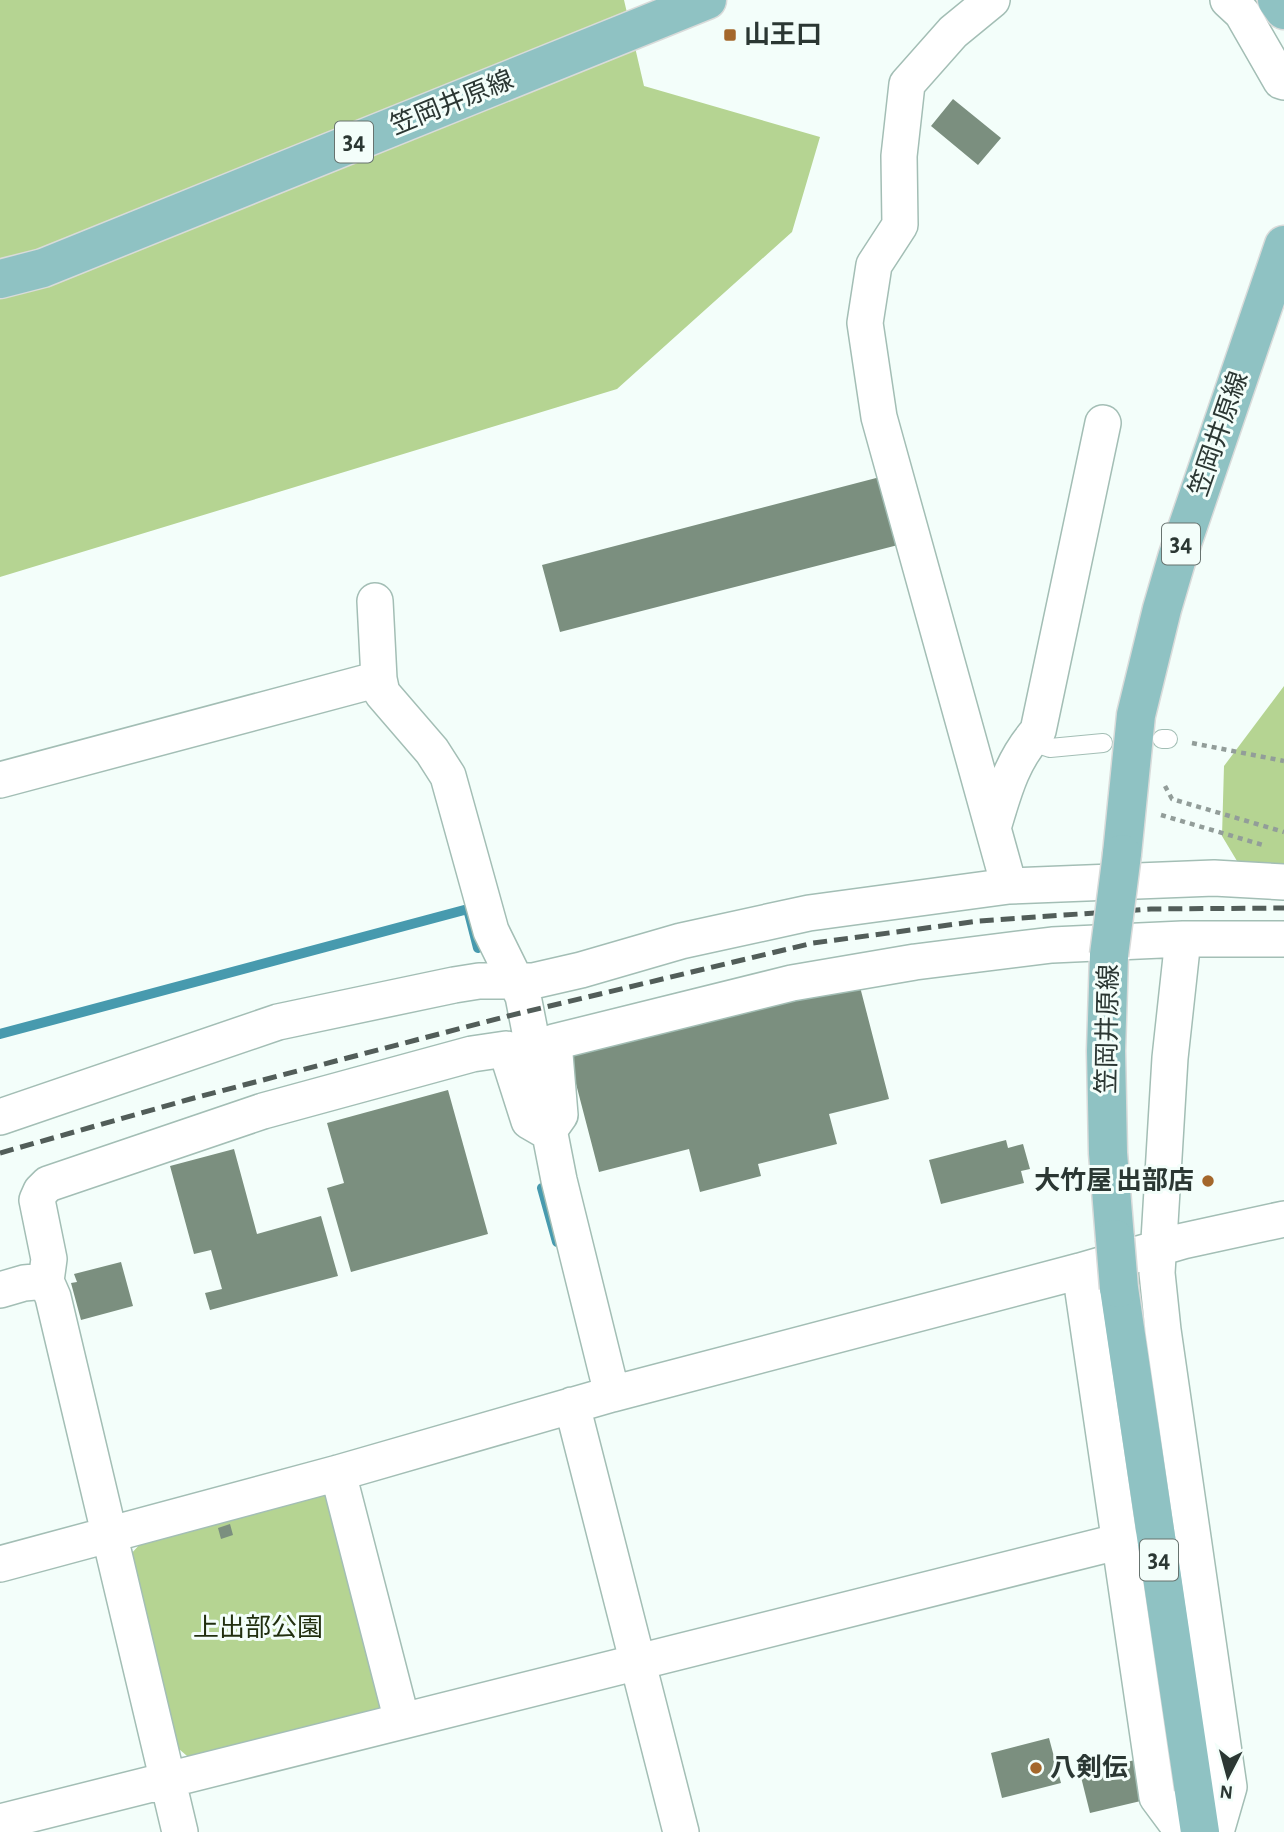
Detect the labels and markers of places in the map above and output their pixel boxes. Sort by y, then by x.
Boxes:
place label: 山王口 [744,21,822,48]
marker: 山王口 [722,27,738,43]
place label: 大竹屋 出部店 [1034,1166,1194,1194]
marker: 大竹屋 出部店 [1200,1173,1216,1189]
place label: 八剣伝 [1050,1754,1128,1781]
marker: 八剣伝 [1028,1760,1044,1776]

